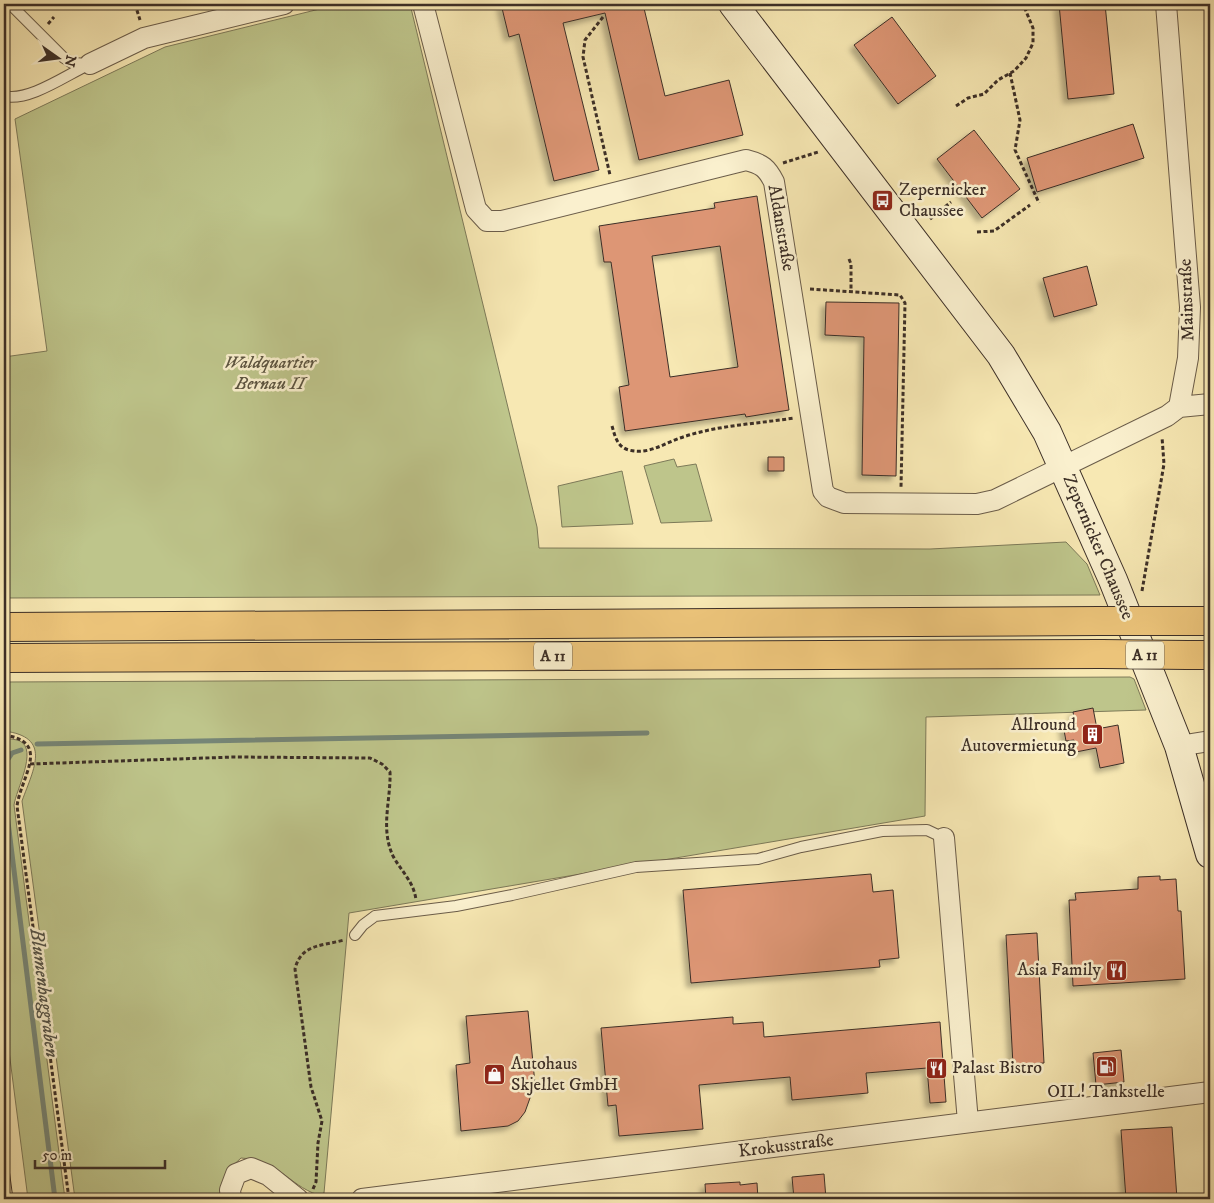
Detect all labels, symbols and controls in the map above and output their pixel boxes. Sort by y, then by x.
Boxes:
north arrow [32,32,82,82]
text: N [59,53,80,69]
place label: Zepernicker Chaussee [899,179,986,222]
street label: Aldanstraße [763,183,799,273]
bus stop icon: Zepernicker Chaussee [871,188,895,212]
street label: Mainstraße [1175,258,1199,342]
park label: Waldquartier Bernau II [224,352,317,395]
street label: Zepernicker Chaussee [1058,471,1138,623]
road number: A 11 [534,642,572,669]
road number: A 11 [1126,642,1164,668]
place label: Allround Autovermietung [961,714,1076,757]
building icon: Allround Autovermietung [1080,723,1104,747]
water label: Blumenhaggraben [25,926,63,1059]
restaurant icon: Asia Family [1105,958,1129,982]
place label: Asia Family [1017,959,1101,981]
place label: Autohaus Skjellet GmbH [511,1053,618,1096]
fuel station icon: OIL! Tankstelle [1094,1055,1118,1079]
restaurant icon: Palast Bistro [924,1056,948,1080]
place label: Palast Bistro [952,1057,1042,1079]
shop icon: Autohaus Skjellet GmbH [483,1062,507,1086]
place label: OIL! Tankstelle [1047,1081,1165,1103]
street label: Krokusstraße [737,1129,835,1163]
scale bar [35,1138,165,1170]
text: 50 m [42,1146,72,1165]

